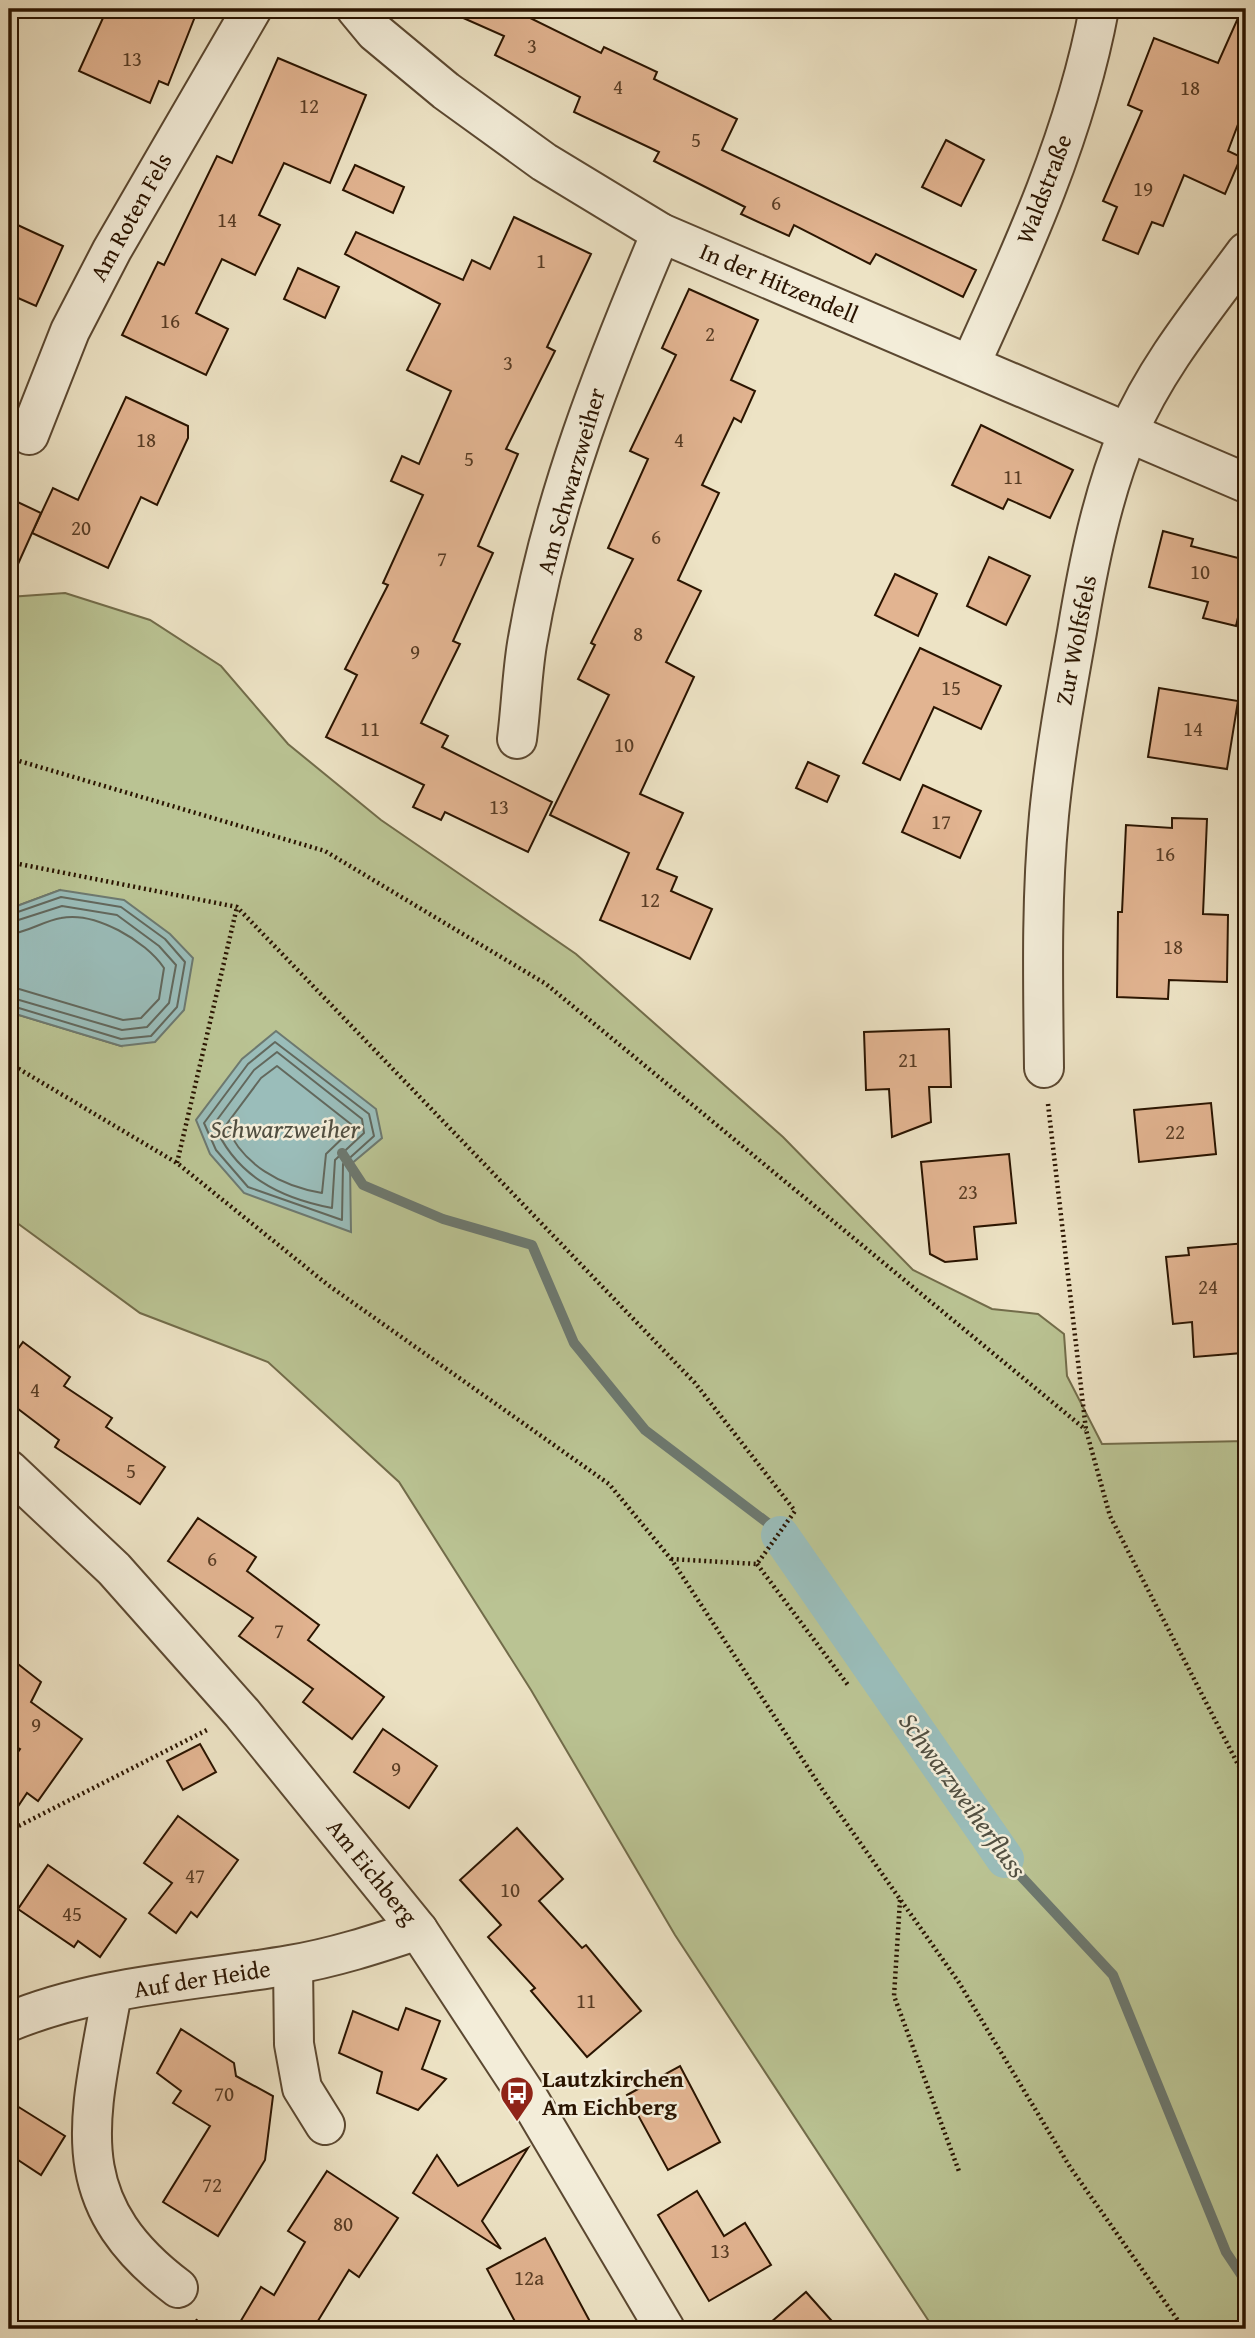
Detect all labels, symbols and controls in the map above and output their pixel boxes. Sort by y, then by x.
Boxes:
house number: 3 [527,30,537,61]
house number: 13 [122,43,142,74]
house number: 4 [613,71,623,102]
house number: 18 [1180,72,1200,103]
house number: 12 [299,90,319,121]
house number: 5 [691,124,701,155]
street label: Waldstraße [1007,129,1080,249]
street label: Am Roten Fels [81,146,180,287]
house number: 19 [1133,173,1153,204]
house number: 6 [771,187,781,218]
house number: 14 [217,204,237,235]
street label: In der Hitzendell [694,233,864,332]
house number: 1 [536,245,546,276]
house number: 16 [160,305,180,336]
house number: 2 [705,318,715,349]
house number: 3 [503,347,513,378]
street label: Am Schwarzweiher [527,383,614,578]
house number: 18 [136,424,156,455]
house number: 4 [674,424,684,455]
house number: 5 [464,443,474,474]
house number: 11 [1003,461,1023,492]
house number: 20 [71,512,91,543]
house number: 6 [651,521,661,552]
house number: 7 [437,543,447,574]
house number: 10 [1190,556,1210,587]
street label: Zur Wolfsfels [1046,572,1105,708]
house number: 8 [633,618,643,649]
house number: 9 [410,636,420,667]
house number: 15 [941,672,961,703]
house number: 11 [360,713,380,744]
house number: 14 [1183,713,1203,744]
house number: 10 [614,729,634,760]
house number: 13 [489,791,509,822]
house number: 17 [931,806,951,837]
house number: 16 [1155,838,1175,869]
house number: 12 [640,884,660,915]
house number: 18 [1163,931,1183,962]
house number: 21 [898,1044,918,1075]
water label: Schwarzweiher [210,1109,362,1148]
house number: 22 [1165,1116,1185,1147]
house number: 23 [958,1176,978,1207]
house number: 24 [1198,1271,1218,1302]
house number: 4 [30,1374,40,1405]
house number: 5 [126,1455,136,1486]
house number: 6 [207,1543,217,1574]
house number: 7 [274,1615,284,1646]
water label: Schwarzweiherfluss [890,1704,1037,1886]
house number: 9 [31,1709,41,1740]
house number: 9 [391,1753,401,1784]
street label: Am Eichberg [319,1811,426,1932]
house number: 47 [185,1860,205,1891]
house number: 10 [500,1874,520,1905]
house number: 45 [62,1898,82,1929]
street label: Auf der Heide [131,1950,273,2007]
house number: 11 [576,1985,596,2016]
place label: Lautzkirchen Am Eichberg [542,2061,684,2124]
bus stop icon: Lautzkirchen Am Eichberg [498,2074,536,2123]
house number: 70 [214,2078,234,2109]
house number: 72 [202,2169,222,2200]
house number: 80 [333,2208,353,2239]
house number: 13 [710,2235,730,2266]
house number: 12a [514,2262,544,2293]

